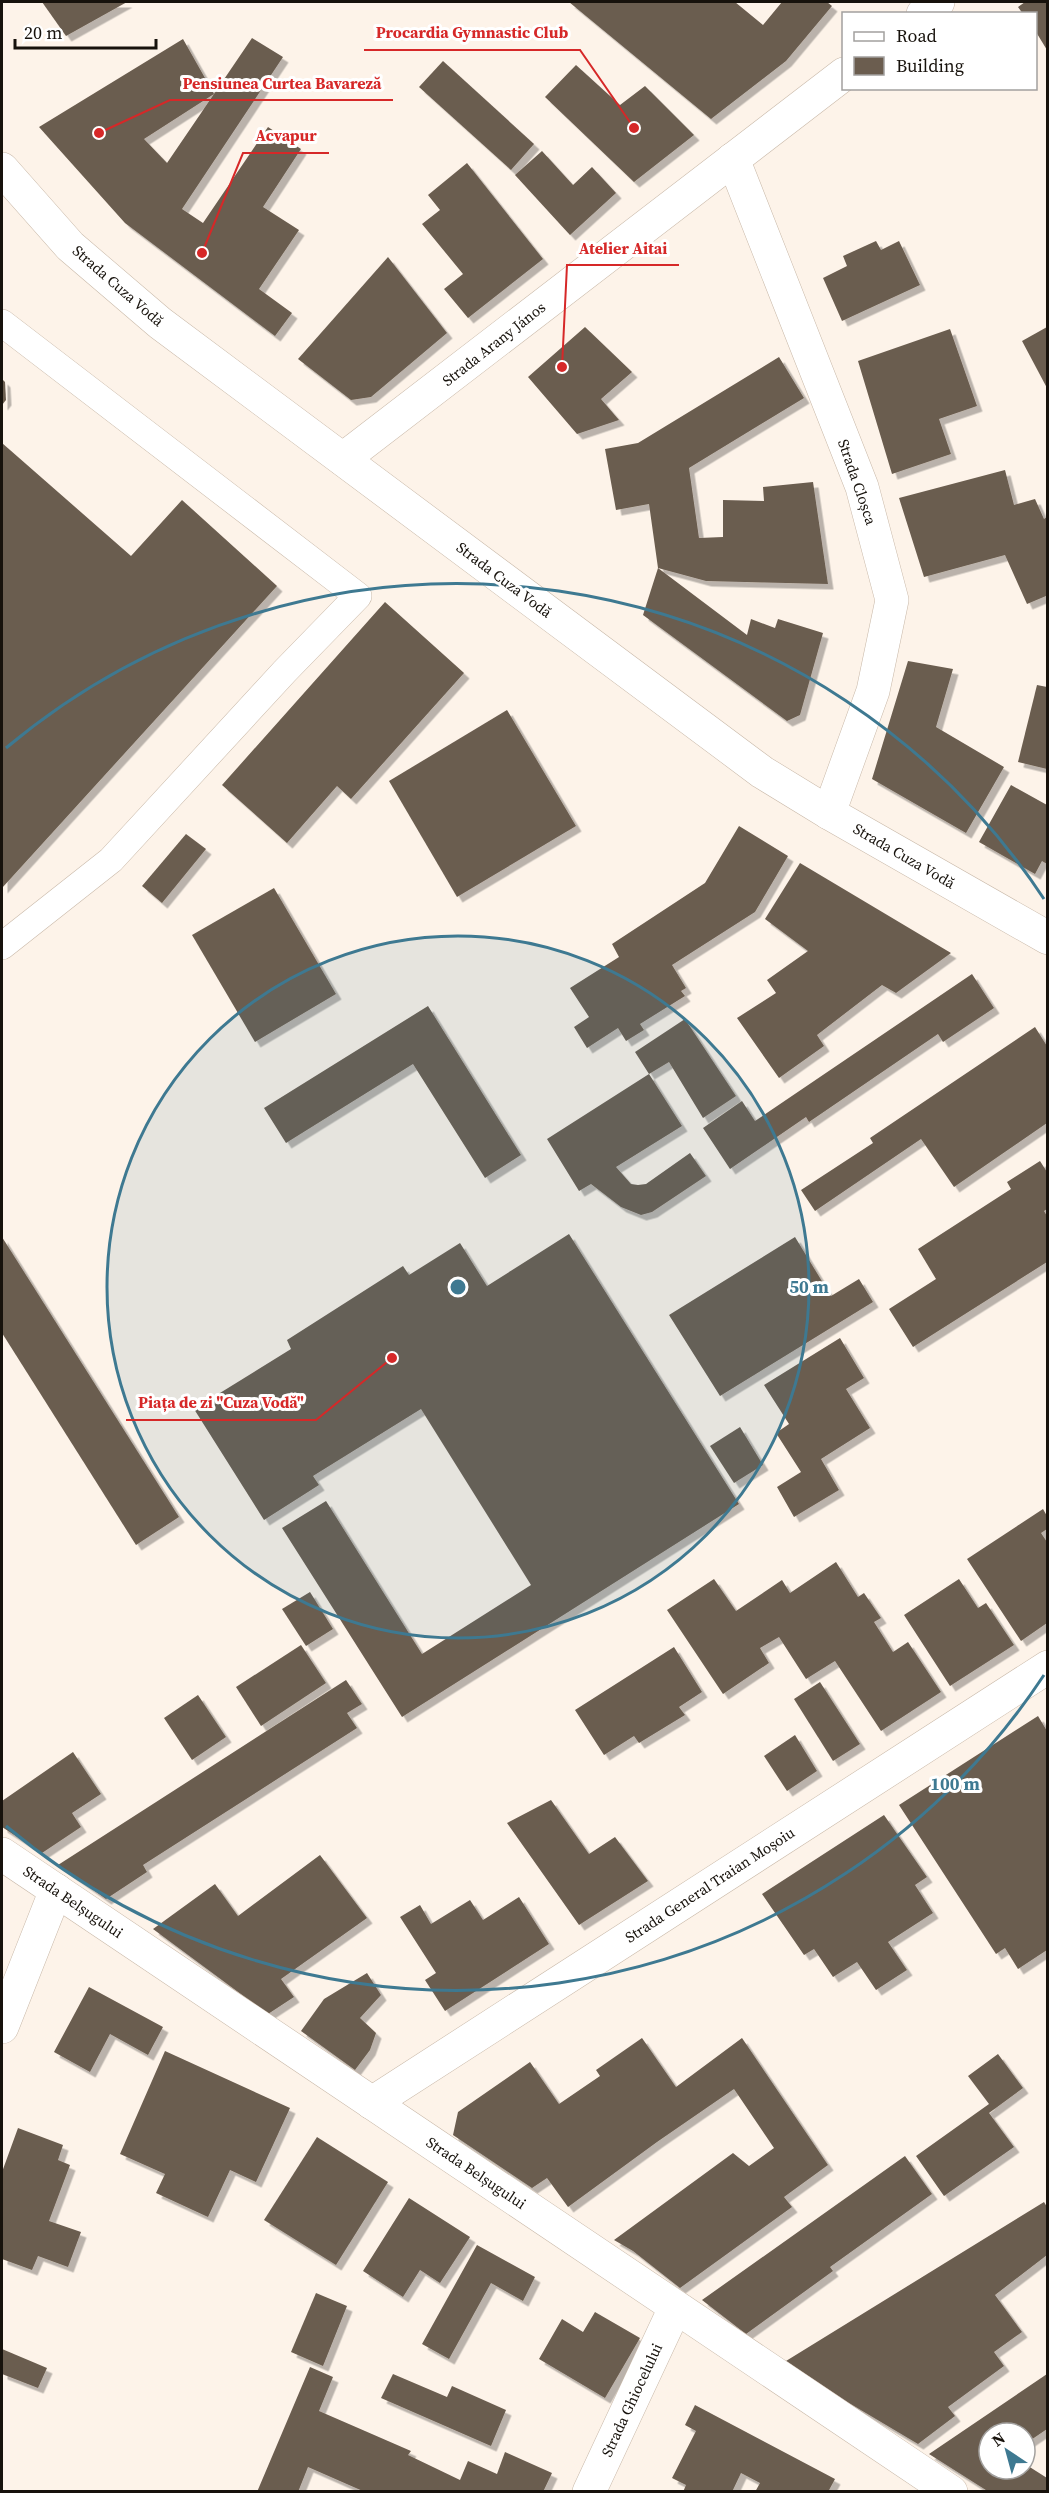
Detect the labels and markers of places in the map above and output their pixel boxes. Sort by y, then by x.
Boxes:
callout: Procardia Gymnastic Club [364,16,580,50]
callout: Pensiunea Curtea Bavareză [170,66,393,100]
callout: Acvapur [243,119,329,153]
callout: Atelier Aitai [567,231,679,265]
centre of rings [448,1277,468,1297]
callout: Piața de zi "Cuza Vodă" [126,1386,316,1420]

